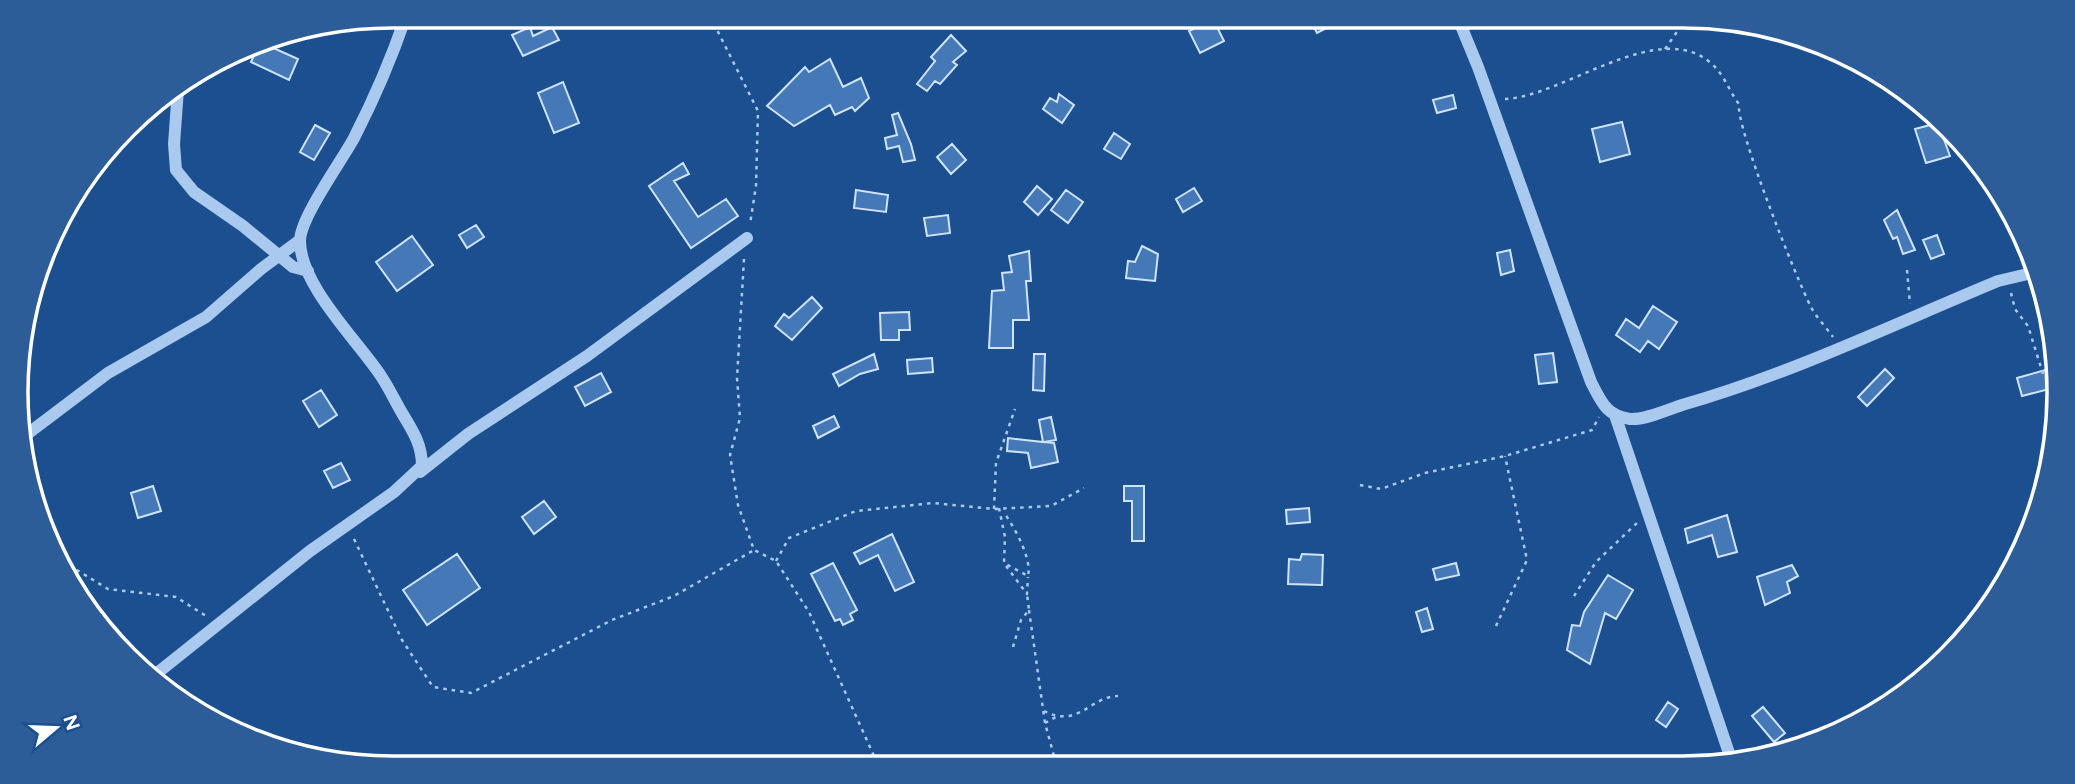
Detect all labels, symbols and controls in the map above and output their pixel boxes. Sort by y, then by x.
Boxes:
north arrow [21,693,91,763]
text: N [58,712,85,733]

